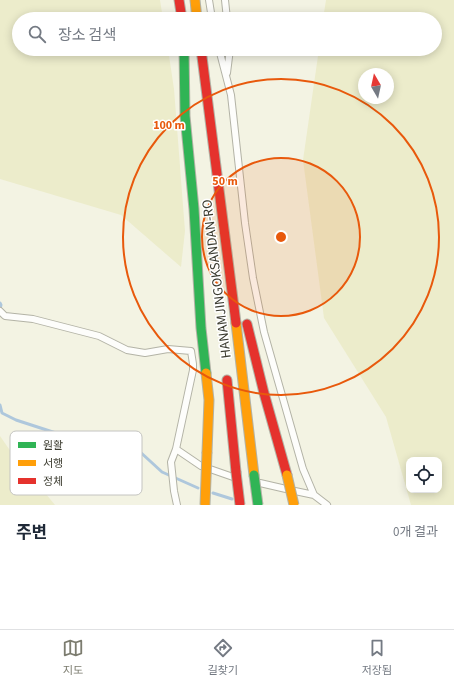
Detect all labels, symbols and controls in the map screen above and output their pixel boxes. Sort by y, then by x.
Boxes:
search box [12,12,442,56]
icon: search [26,23,48,45]
text: 장소 검색 [58,25,116,46]
north arrow [358,68,394,104]
text: 100 m [153,117,185,134]
text: 50 m [212,173,238,190]
street label: HANAMJINGOKSANDAN-RO [197,198,237,359]
centre of rings [274,230,288,244]
legend [10,431,142,495]
text: 원활 [43,438,63,453]
text: 서행 [43,456,63,471]
map controls [406,457,442,493]
button: locate [406,457,442,493]
text: 정체 [43,474,63,489]
text: 주변 [16,521,47,545]
text: 0개 결과 [393,523,438,541]
tab: 지도 [62,637,84,678]
tab: 길찾기 [208,637,238,678]
tab: 저장됨 [362,637,392,678]

